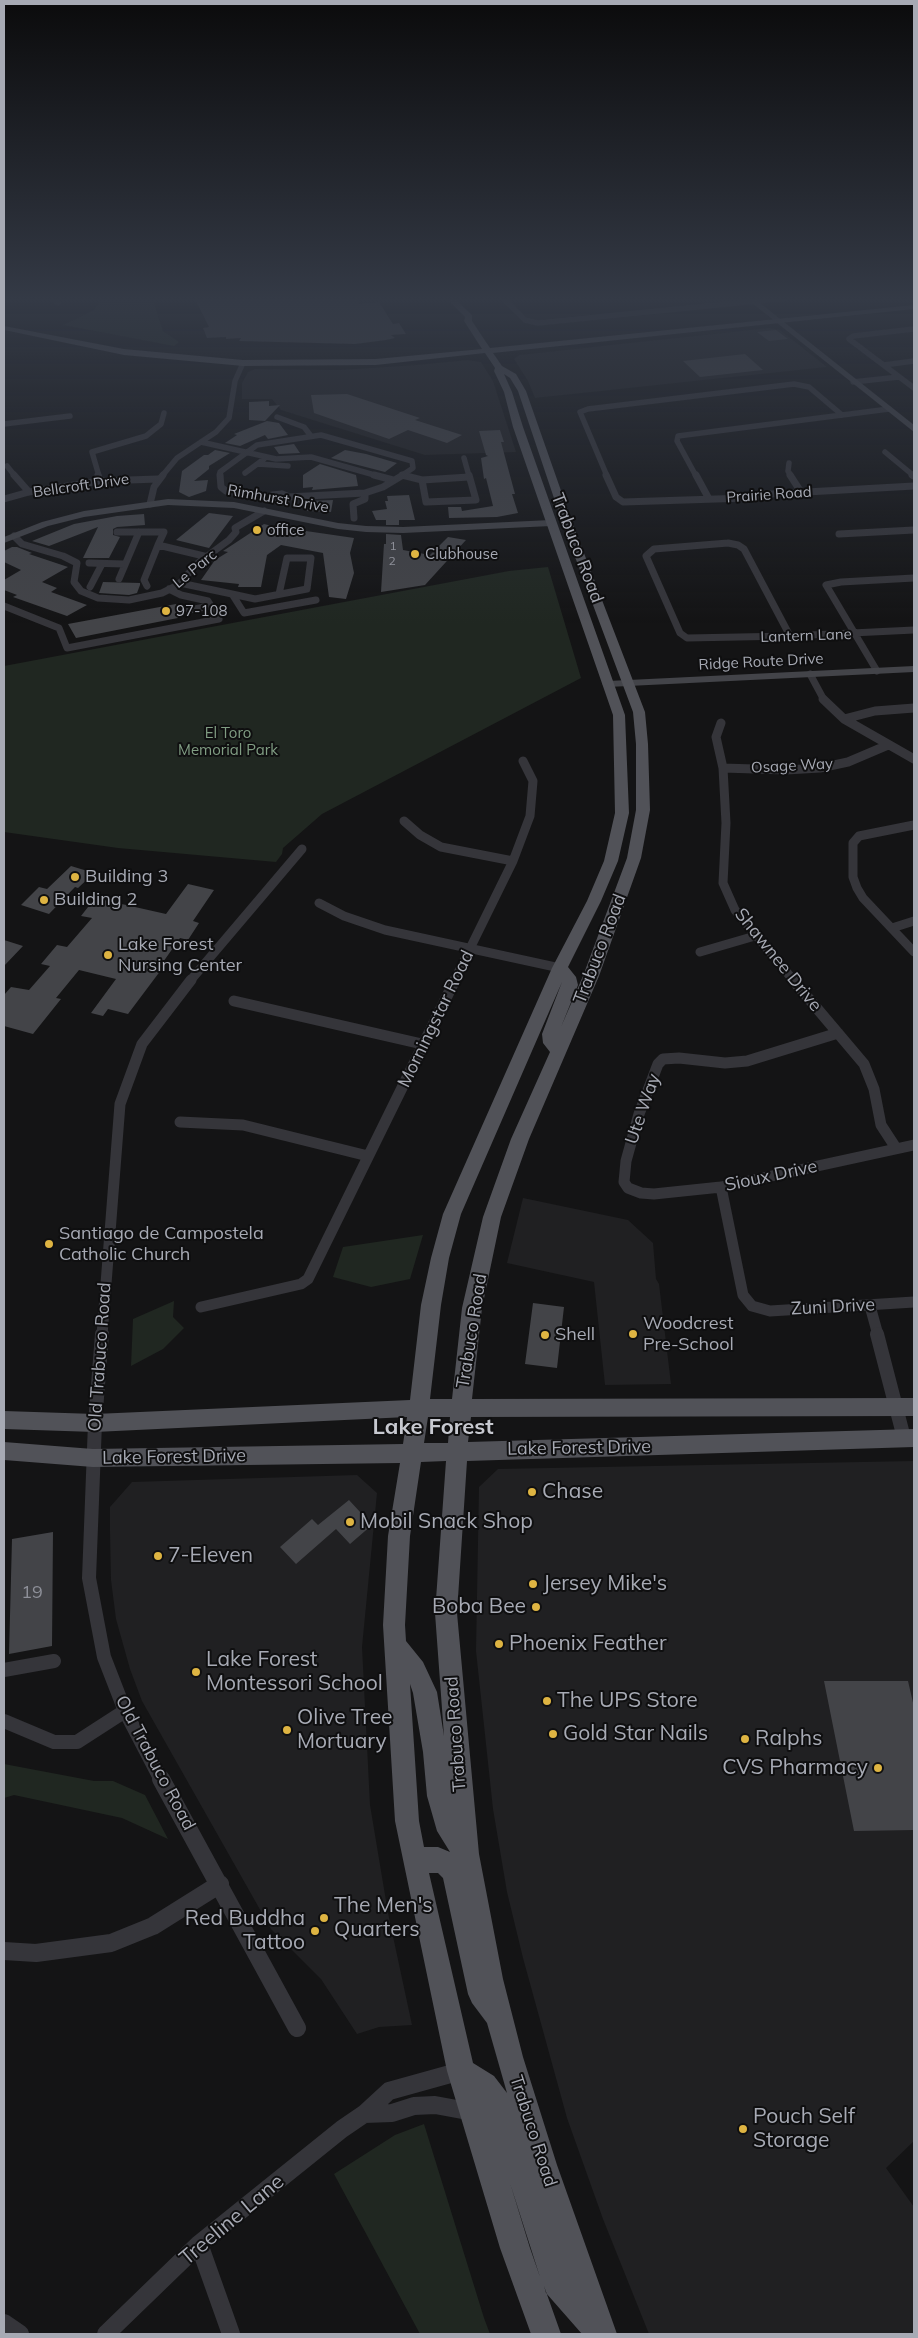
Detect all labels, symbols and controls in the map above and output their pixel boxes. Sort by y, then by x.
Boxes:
street label: Bellcroft Drive [32,470,130,502]
street label: Rimhurst Drive [226,481,330,517]
street label: Prairie Road [726,483,812,507]
street label: Trabuco Road [546,490,608,606]
place label: office [267,521,304,539]
marker: office [251,524,263,536]
house number: 1 [389,539,397,553]
place label: Clubhouse [425,545,498,563]
street label: Le Parc [169,546,221,592]
marker: Clubhouse [409,548,421,560]
house number: 2 [388,554,396,568]
place label: 97-108 [176,602,227,620]
marker: 97-108 [160,605,172,617]
street label: Lantern Lane [760,625,852,647]
street label: Ridge Route Drive [698,650,824,674]
park label: El Toro Memorial Park [178,724,278,759]
street label: Osage Way [751,755,833,777]
place label: Building 3 [85,866,168,888]
marker: Building 3 [69,871,81,883]
place label: Building 2 [54,889,137,911]
street label: Trabuco Road [569,891,631,1007]
marker: Building 2 [38,894,50,906]
street label: Shawnee Drive [730,904,826,1016]
place label: Lake Forest Nursing Center [118,934,242,976]
street label: Morningstar Road [393,947,479,1091]
marker: Lake Forest Nursing Center [102,949,114,961]
street label: Ute Way [621,1071,665,1147]
street label: Sioux Drive [723,1156,819,1196]
place label: Santiago de Campostela Catholic Church [59,1223,264,1266]
marker: Santiago de Campostela Catholic Church [43,1238,55,1250]
street label: Trabuco Road [452,1272,492,1390]
street label: Old Trabuco Road [84,1282,116,1432]
street label: Zuni Drive [791,1294,875,1320]
place label: Woodcrest Pre-School [643,1313,734,1356]
place label: Shell [555,1324,595,1346]
marker: Woodcrest Pre-School [627,1328,639,1340]
marker: Shell [539,1329,551,1341]
district label: Lake Forest [373,1414,493,1440]
street label: Lake Forest Drive [507,1436,651,1460]
street label: Lake Forest Drive [102,1445,246,1469]
place label: Chase [542,1479,603,1505]
marker: Chase [526,1486,538,1498]
place label: Mobil Snack Shop [360,1509,533,1535]
marker: Mobil Snack Shop [344,1516,356,1528]
place label: 7-Eleven [168,1543,253,1569]
marker: 7-Eleven [152,1550,164,1562]
place label: Jersey Mike's [543,1571,667,1597]
marker: Jersey Mike's [527,1578,539,1590]
house number: 19 [21,1582,43,1604]
place label: Boba Bee [432,1594,526,1620]
marker: Boba Bee [530,1601,542,1613]
place label: Phoenix Feather [509,1631,667,1657]
marker: Phoenix Feather [493,1638,505,1650]
place label: Lake Forest Montessori School [206,1647,383,1697]
marker: Lake Forest Montessori School [190,1666,202,1678]
street label: Trabuco Road [441,1676,471,1792]
place label: The UPS Store [557,1688,698,1714]
street label: Old Trabuco Road [110,1692,200,1834]
marker: The UPS Store [541,1695,553,1707]
place label: Olive Tree Mortuary [297,1705,393,1755]
place label: Gold Star Nails [563,1721,708,1747]
marker: Olive Tree Mortuary [281,1724,293,1736]
place label: Ralphs [755,1726,822,1752]
marker: Gold Star Nails [547,1728,559,1740]
marker: Ralphs [739,1733,751,1745]
place label: CVS Pharmacy [722,1755,868,1781]
marker: CVS Pharmacy [872,1762,884,1774]
place label: The Men's Quarters [334,1893,433,1943]
place label: Red Buddha Tattoo [185,1906,305,1956]
marker: The Men's Quarters [318,1912,330,1924]
marker: Red Buddha Tattoo [309,1925,321,1937]
street label: Trabuco Road [505,2073,561,2189]
place label: Pouch Self Storage [753,2104,855,2154]
marker: Pouch Self Storage [737,2123,749,2135]
street label: Treeline Lane [175,2169,289,2271]

